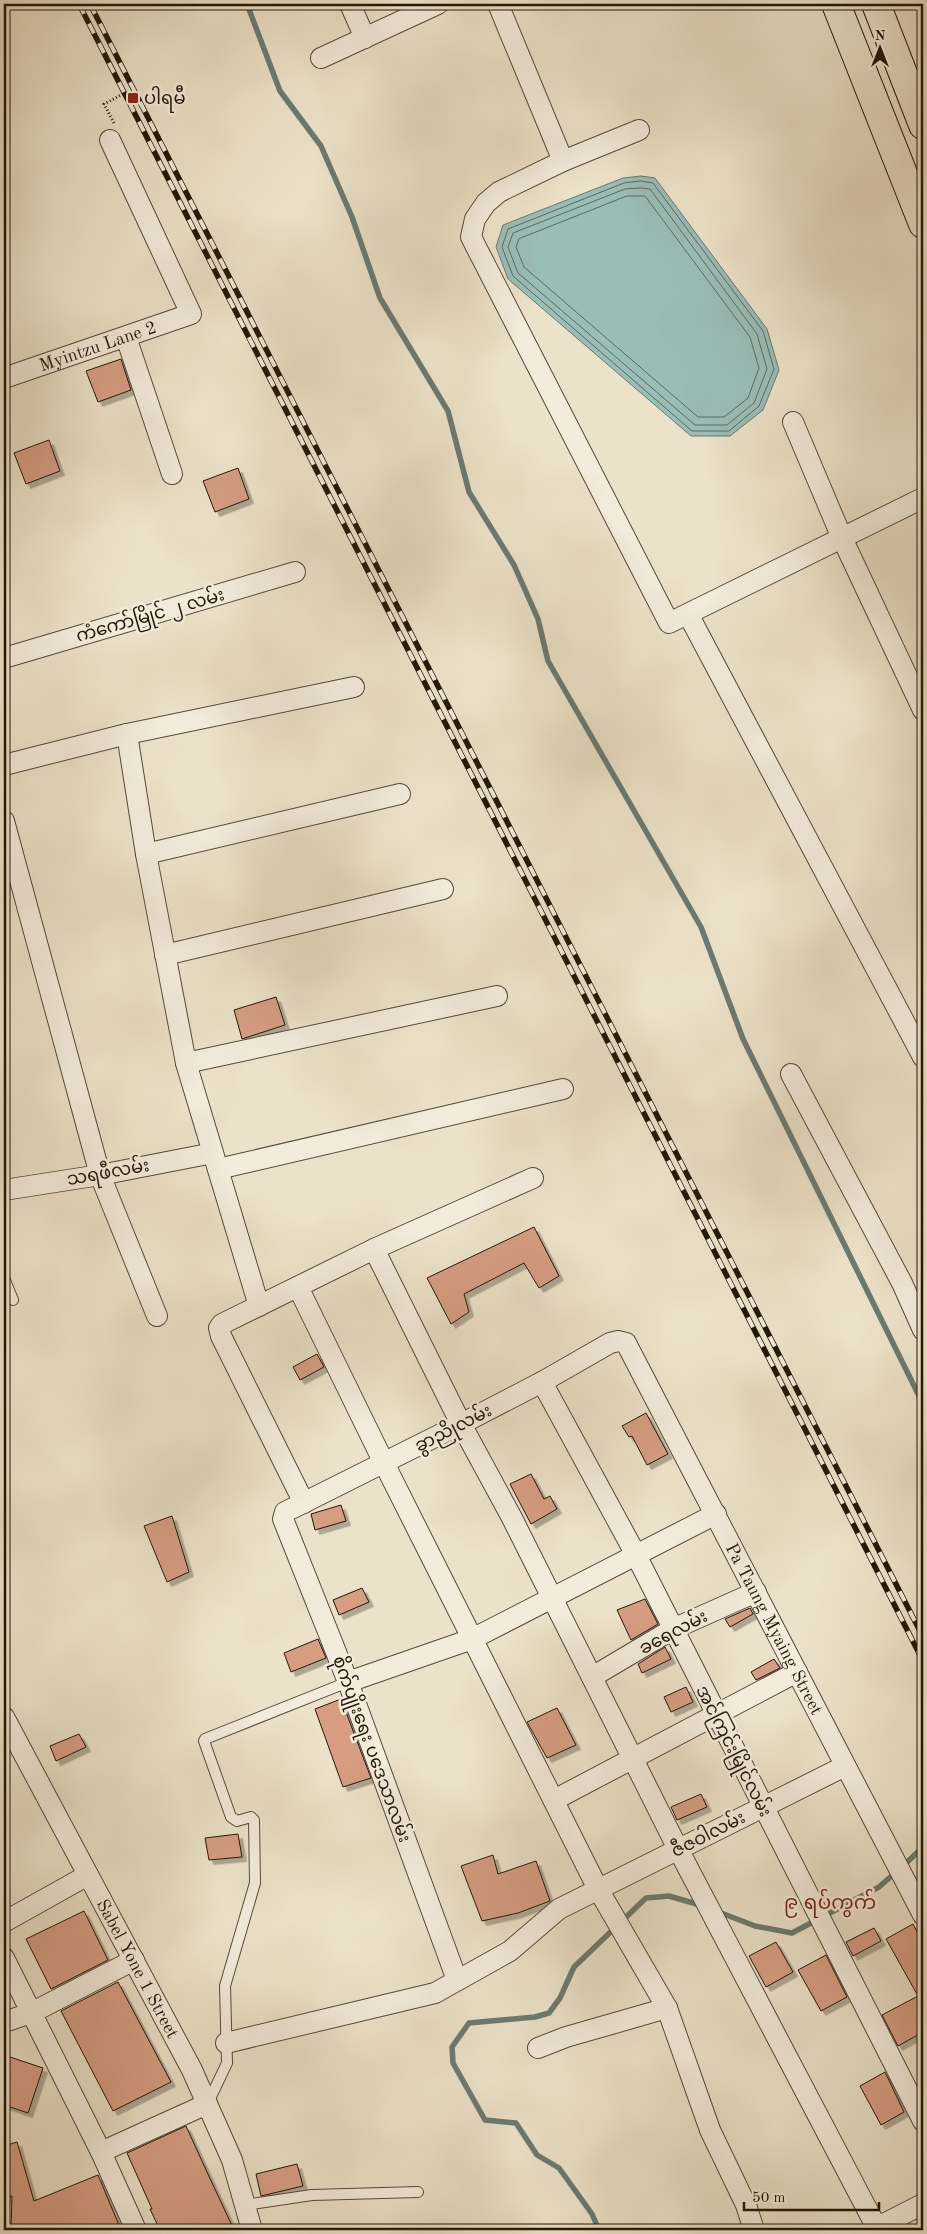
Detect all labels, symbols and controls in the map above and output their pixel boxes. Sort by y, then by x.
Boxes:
north arrow [854,22,904,72]
text: N [875,29,886,43]
place label: ပါရမီ [144,84,186,113]
marker: ပါရမီ [126,91,140,105]
street label: Myintzu Lane 2 [37,319,159,375]
street label: ကံကော်မြိုင် ၂ လမ်း [72,580,228,651]
street label: သရဖီလမ်း [64,1151,152,1194]
street label: ခွာညိုလမ်း [409,1397,497,1460]
street label: Pa Taung Myaing Street [722,1541,825,1718]
street label: ခရေလမ်း [634,1603,713,1663]
street label: စိုက်ပျိုးရေး ပဒေသာလမ်း [324,1652,419,1847]
street label: အင်ကြင်းမြိုင်လမ်း [688,1680,779,1822]
street label: ဇီဇဝါလမ်း [666,1803,748,1861]
district label: ၉ ရပ်ကွက် [784,1888,876,1918]
street label: Sabel Yone 1 Street [93,1897,181,2041]
scale bar [744,2179,880,2211]
text: 50 m [752,2191,786,2206]

